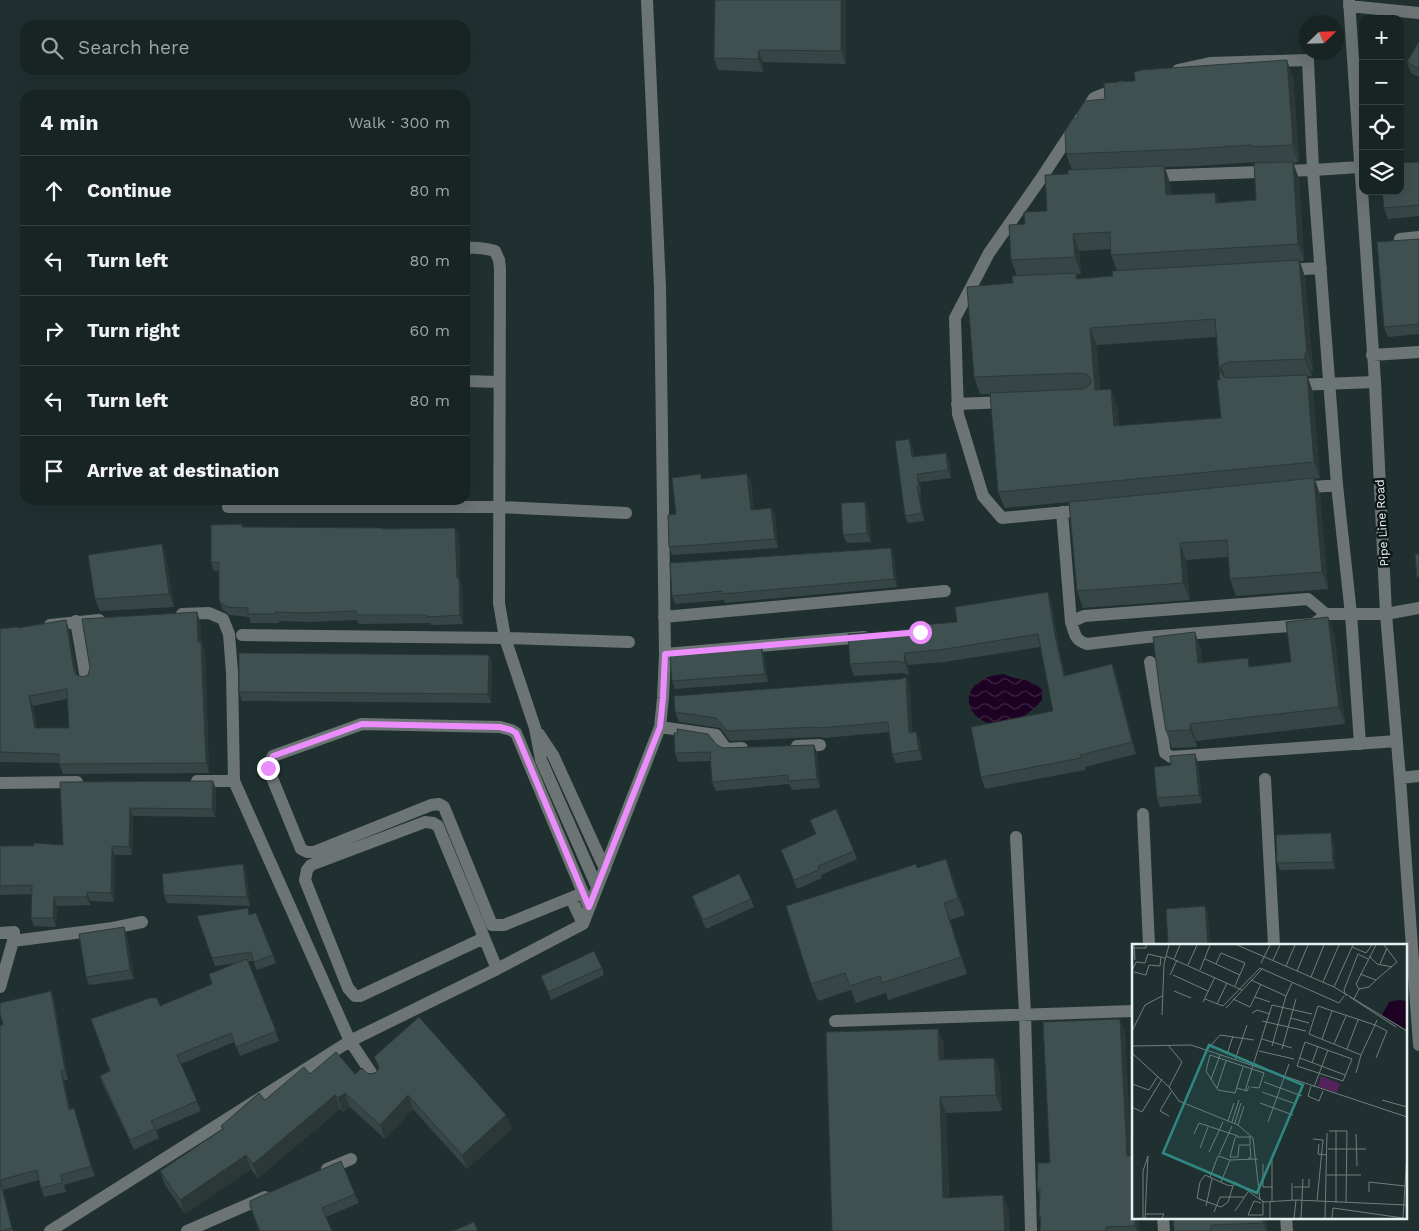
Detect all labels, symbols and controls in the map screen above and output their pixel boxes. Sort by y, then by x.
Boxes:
north arrow [1299,15,1344,60]
map controls [1359,15,1404,195]
button: + [1359,15,1404,60]
search box [20,20,470,75]
icon: search [38,34,66,62]
text: Search here [78,36,189,59]
button: − [1359,60,1404,105]
button: locate [1359,105,1404,150]
text: 4 min [40,110,98,135]
text: Walk · 300 m [348,113,450,132]
button: layers [1359,150,1404,195]
icon: ahead [40,177,68,205]
text: Continue [87,179,171,202]
text: 80 m [409,181,450,200]
icon: left [40,247,68,275]
text: Turn left [87,249,168,272]
text: 80 m [409,251,450,270]
icon: right [40,317,68,345]
text: Turn right [87,319,180,342]
text: 60 m [410,321,450,340]
icon: left [40,387,68,415]
text: Turn left [87,389,168,412]
text: 80 m [409,391,450,410]
icon: arrive [40,457,68,485]
text: Arrive at destination [87,459,279,482]
street label: Pipe Line Road [1373,479,1391,567]
route start [909,621,932,644]
route end [257,757,280,780]
inset map [1132,944,1406,1218]

